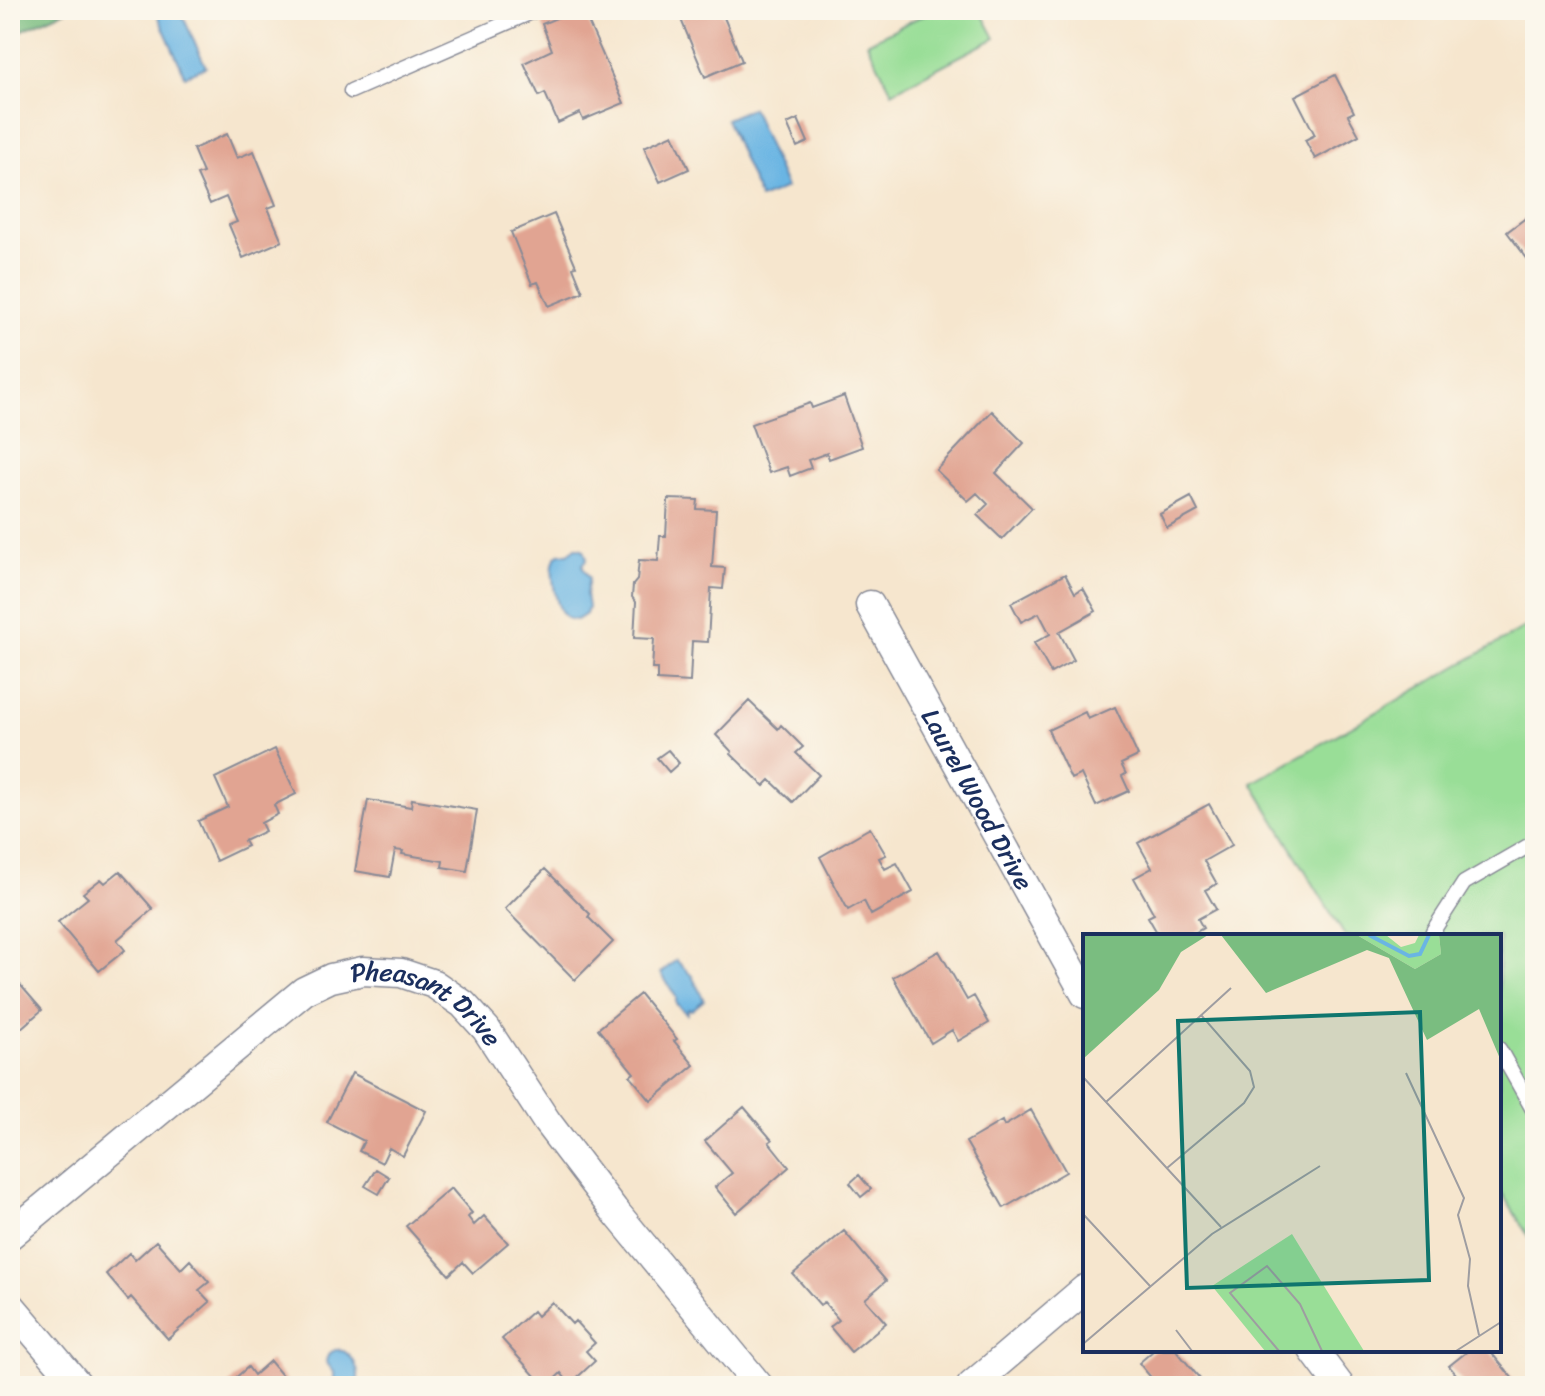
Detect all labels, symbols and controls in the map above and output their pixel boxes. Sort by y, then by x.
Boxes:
street label: Laurel Wood Drive [908,700,1046,899]
inset map [1083,934,1501,1352]
street label: Pheasant Drive [346,948,515,1056]

